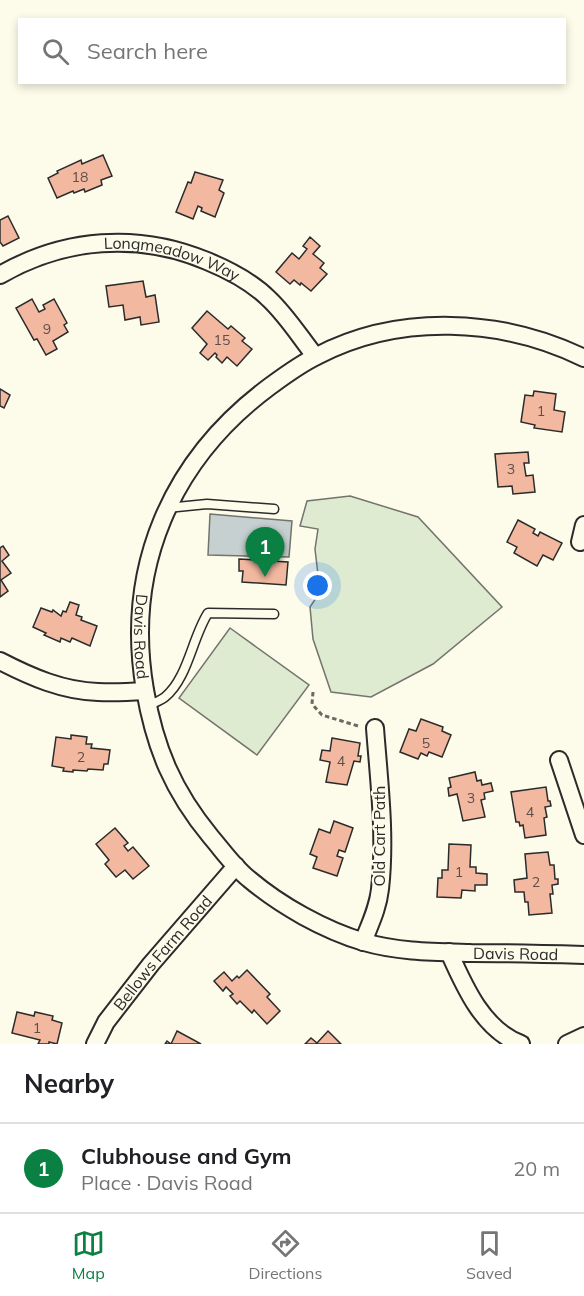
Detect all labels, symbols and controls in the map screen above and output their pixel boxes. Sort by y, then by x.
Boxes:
search box [18,18,566,84]
icon: search [39,35,72,68]
text: Search here [87,37,208,65]
house number: 18 [72,168,88,186]
street label: Longmeadow Way [103,233,244,285]
house number: 9 [43,320,51,338]
house number: 15 [214,331,230,349]
house number: 1 [537,402,545,420]
house number: 3 [507,460,515,478]
pin: 1 [246,528,284,577]
your location [303,571,332,600]
street label: Davis Road [130,593,153,680]
house number: 5 [422,734,430,752]
house number: 2 [77,748,85,766]
house number: 4 [337,752,346,770]
street label: Old Cart Path [369,786,389,886]
house number: 3 [467,789,475,807]
house number: 4 [526,803,535,821]
house number: 1 [455,863,463,881]
house number: 2 [532,873,540,891]
street label: Bellows Farm Road [109,891,216,1014]
street label: Davis Road [473,943,558,964]
house number: 1 [33,1019,41,1037]
text: Nearby [24,1067,114,1100]
text: Clubhouse and Gym [81,1142,292,1170]
text: 1 [38,1156,50,1181]
text: 20 m [513,1156,560,1181]
text: Place · Davis Road [81,1170,253,1195]
tab: Map [72,1227,105,1283]
tab: Directions [248,1227,322,1283]
tab: Saved [466,1227,512,1283]

